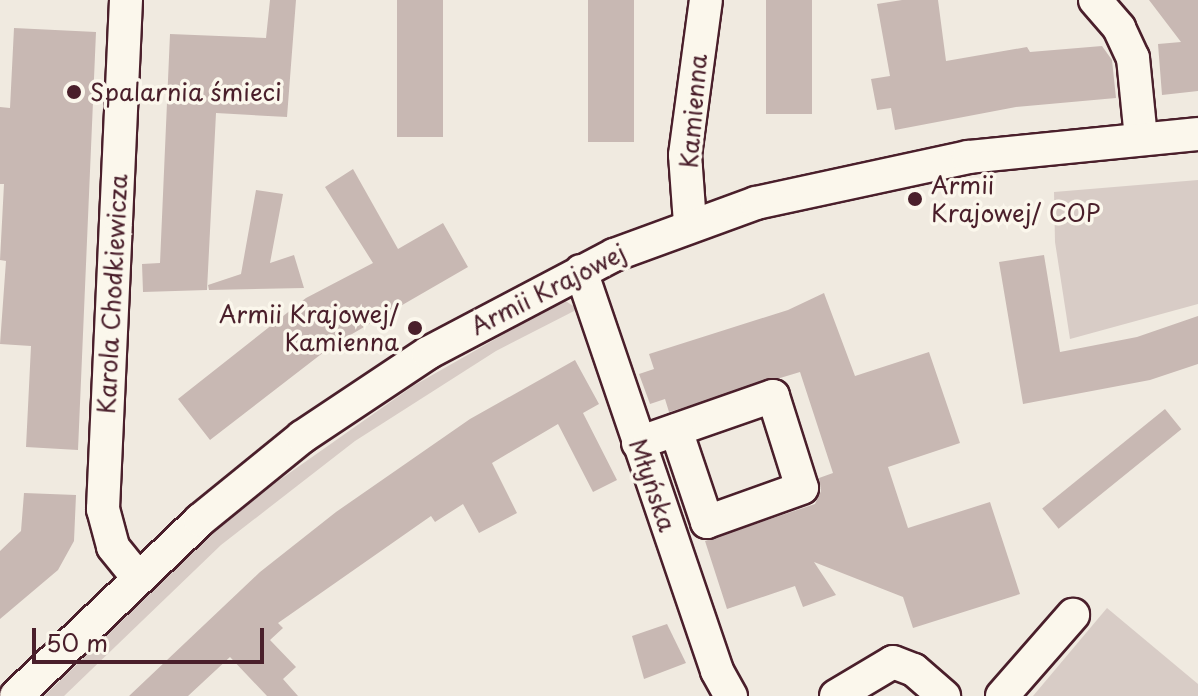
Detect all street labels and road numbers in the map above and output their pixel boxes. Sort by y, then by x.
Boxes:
street label: Kamienna [674,53,712,169]
street label: Karola Chodkiewicza [91,173,133,415]
street label: Armii Krajowej [465,237,631,341]
street label: Młyńska [624,435,682,535]

